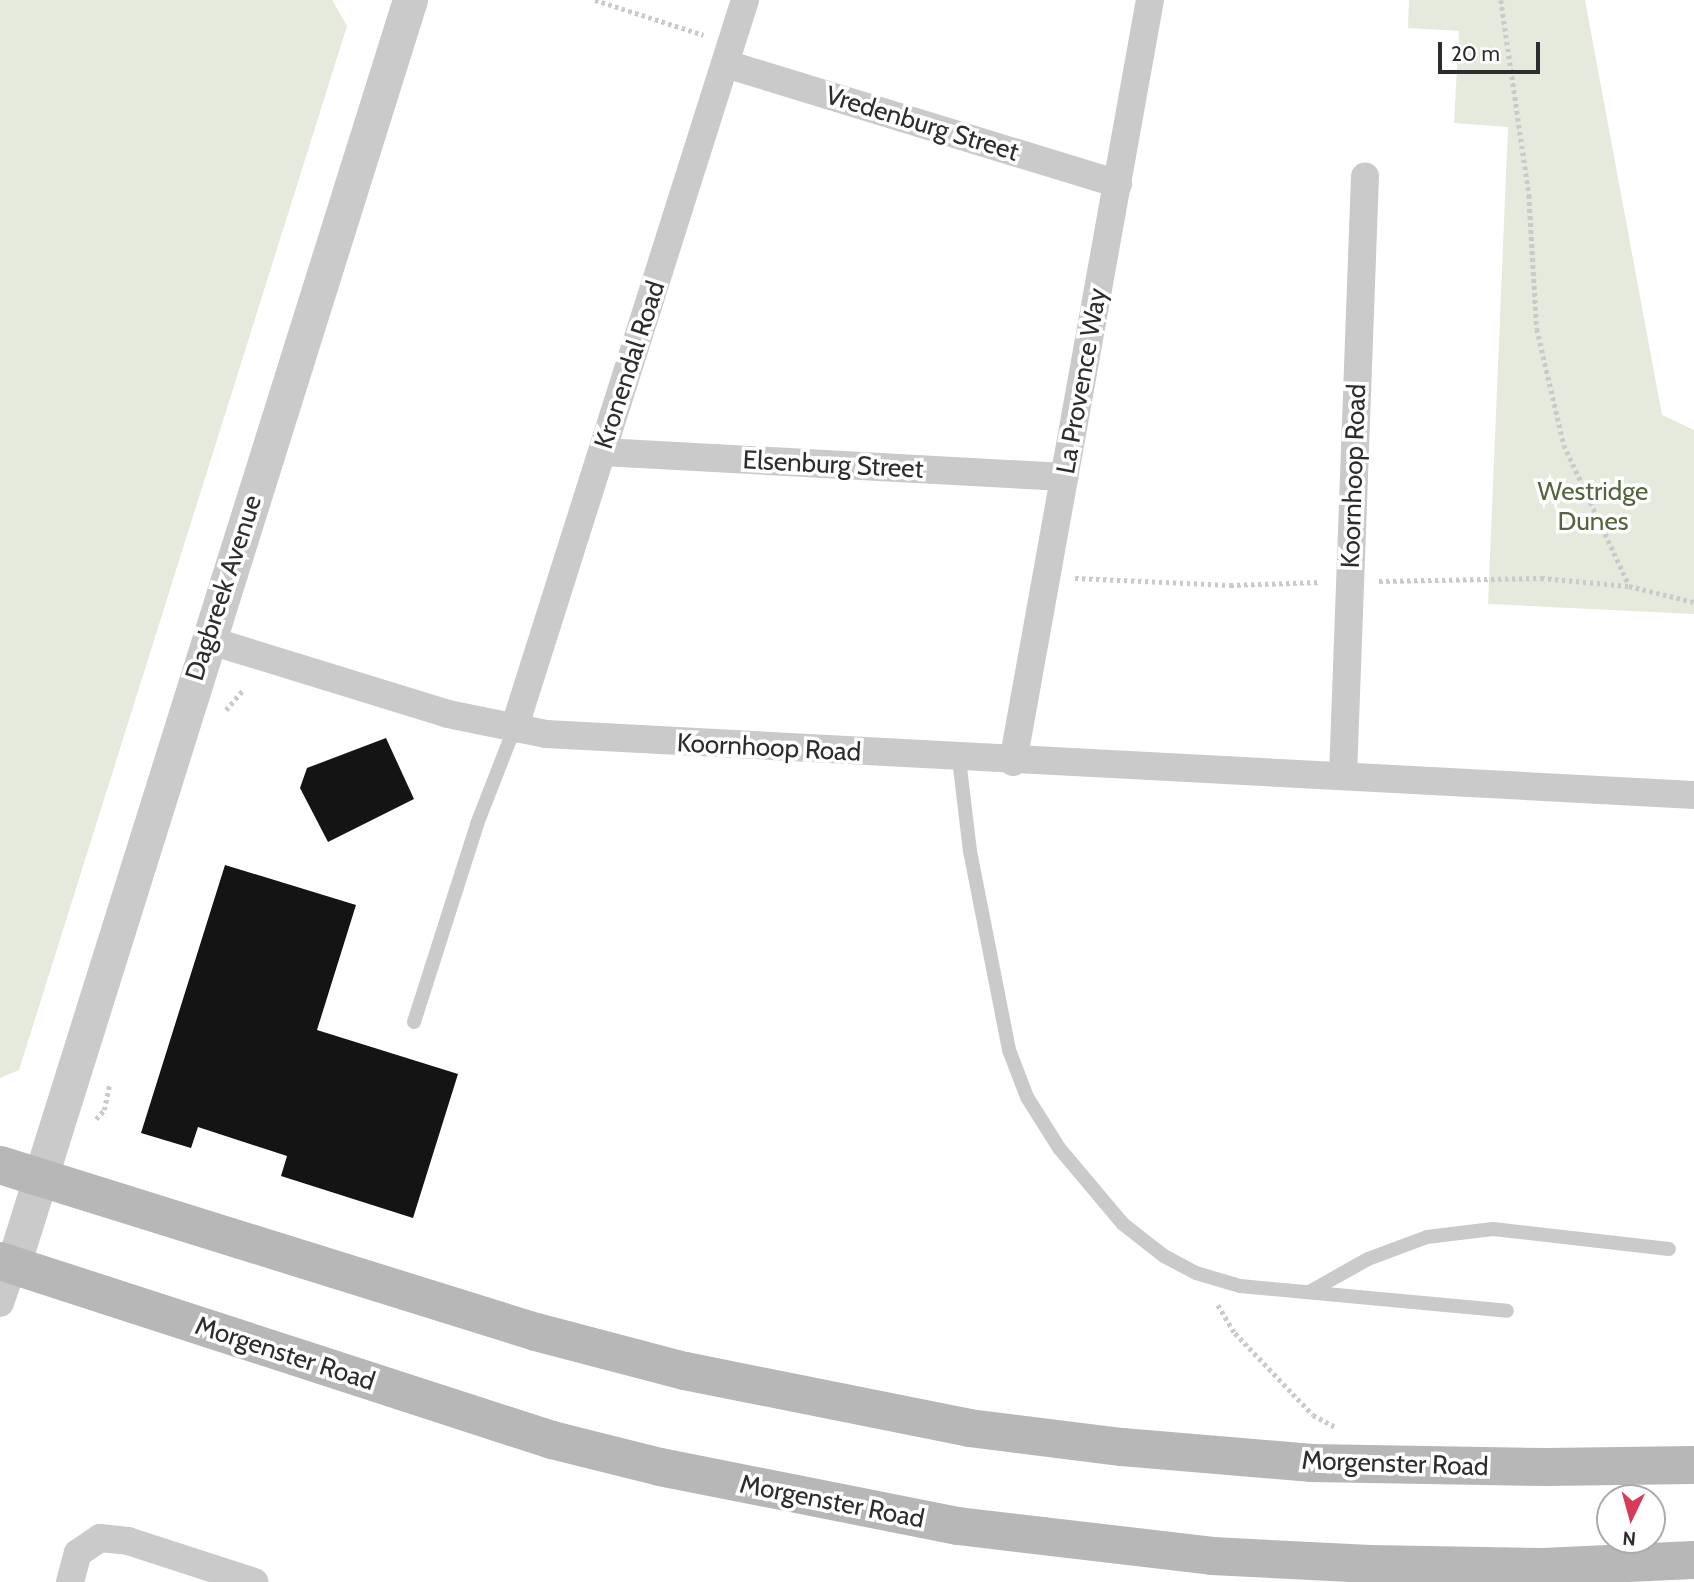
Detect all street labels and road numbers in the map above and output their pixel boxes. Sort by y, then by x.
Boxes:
street label: Vredenburg Street [822,80,1022,168]
street label: Kronendal Road [588,277,672,453]
street label: La Provence Way [1050,286,1114,476]
street label: Koornhoop Road [1335,383,1373,569]
street label: Elsenburg Street [742,445,924,485]
street label: Dagbreek Avenue [179,491,269,685]
street label: Koornhoop Road [676,728,862,768]
street label: Morgenster Road [191,1310,379,1398]
street label: Morgenster Road [1301,1445,1489,1483]
street label: Morgenster Road [737,1469,927,1535]

